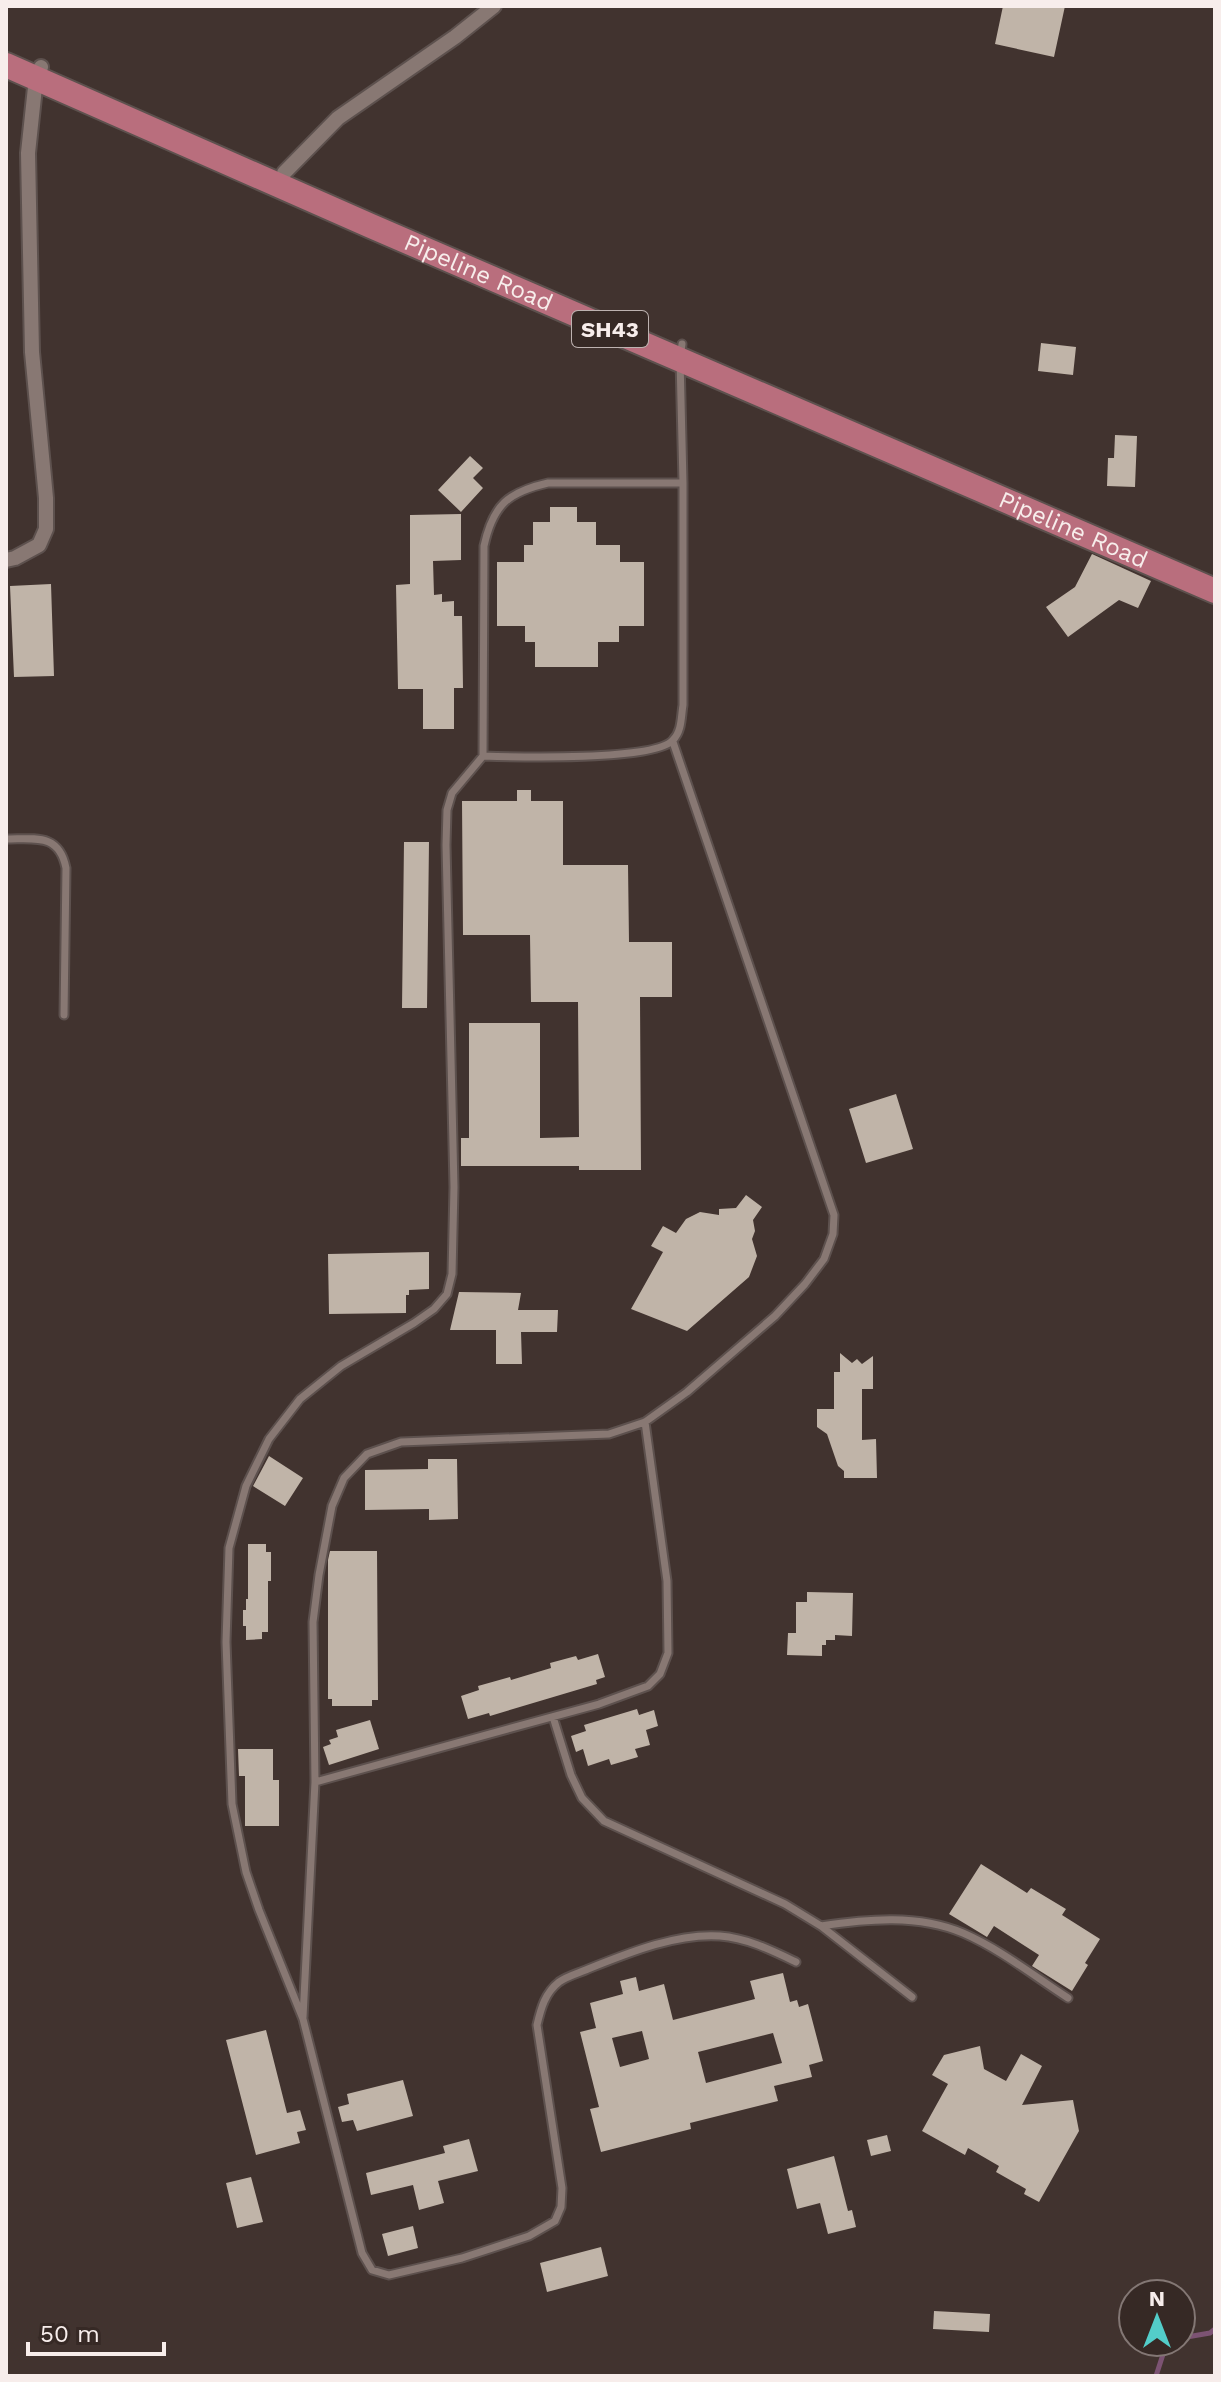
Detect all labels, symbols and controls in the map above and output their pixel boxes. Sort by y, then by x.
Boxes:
street label: Pipeline Road [400,228,557,317]
road number: SH43 [572,311,648,347]
street label: Pipeline Road [995,485,1152,574]
north arrow [1117,2278,1197,2358]
text: N [1149,2286,1165,2311]
scale bar [28,2306,164,2356]
text: 50 m [40,2320,100,2348]

